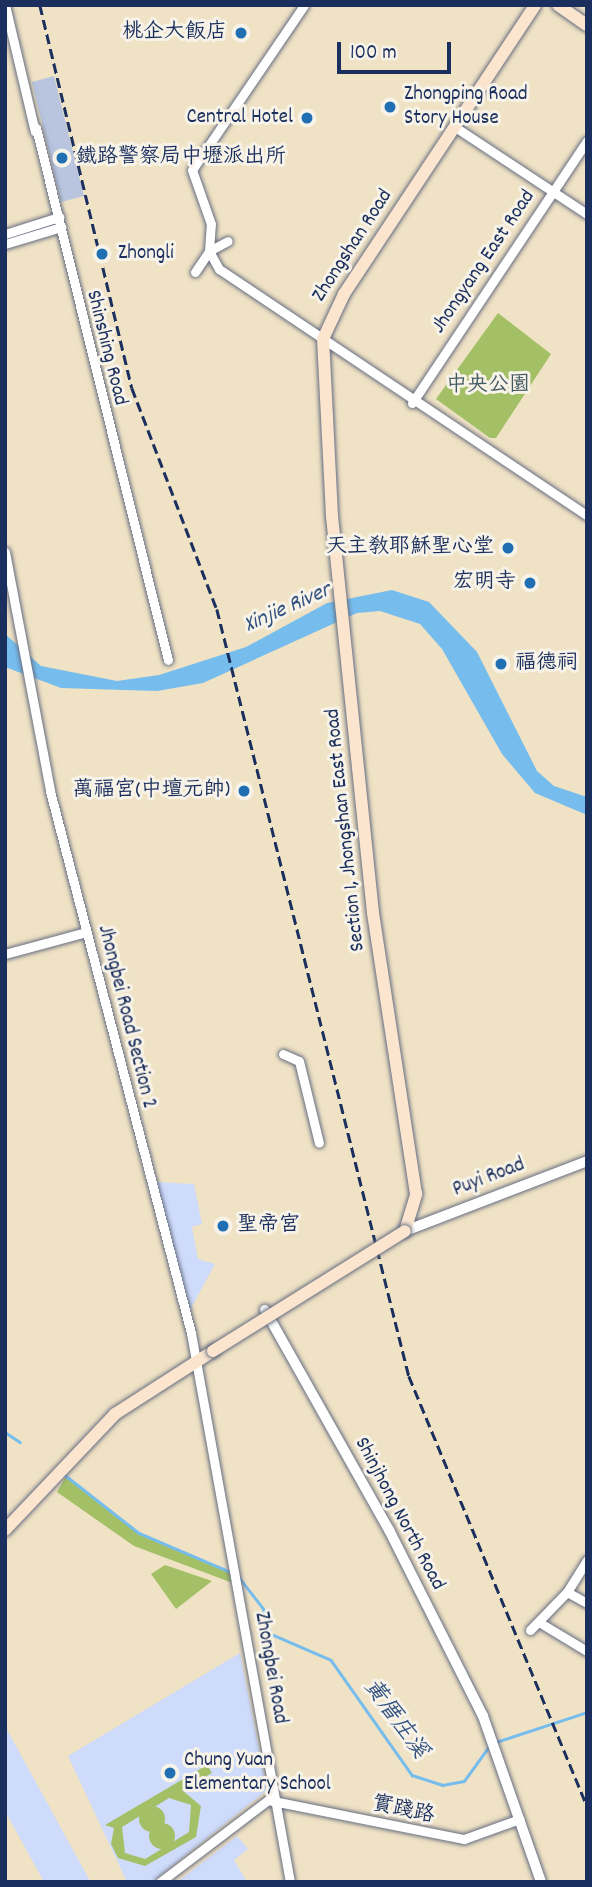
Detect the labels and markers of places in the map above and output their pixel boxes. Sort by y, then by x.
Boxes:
place label: 桃企大飯店 [122,20,227,46]
marker: 桃企大飯店 [233,25,249,41]
place label: Zhongping Road Story House [404,82,528,132]
marker: Zhongping Road Story House [382,99,398,115]
place label: Central Hotel [186,105,293,131]
marker: Central Hotel [299,110,315,126]
place label: 鐵路警察局中壢派出所 [76,145,286,171]
marker: 鐵路警察局中壢派出所 [54,150,70,166]
place label: Zhongli [118,241,174,267]
marker: Zhongli [92,244,112,264]
place label: 天主教耶穌聖心堂 [326,535,494,561]
marker: 天主教耶穌聖心堂 [500,540,516,556]
place label: 宏明寺 [453,570,516,596]
marker: 宏明寺 [522,575,538,591]
place label: 福德祠 [515,651,578,677]
marker: 福德祠 [493,656,509,672]
place label: 萬福宮(中壇元帥) [73,778,230,804]
marker: 萬福宮(中壇元帥) [236,783,252,799]
place label: 聖帝宮 [237,1213,300,1239]
marker: 聖帝宮 [215,1218,231,1234]
place label: Chung Yuan Elementary School [184,1748,331,1798]
marker: Chung Yuan Elementary School [162,1765,178,1781]

